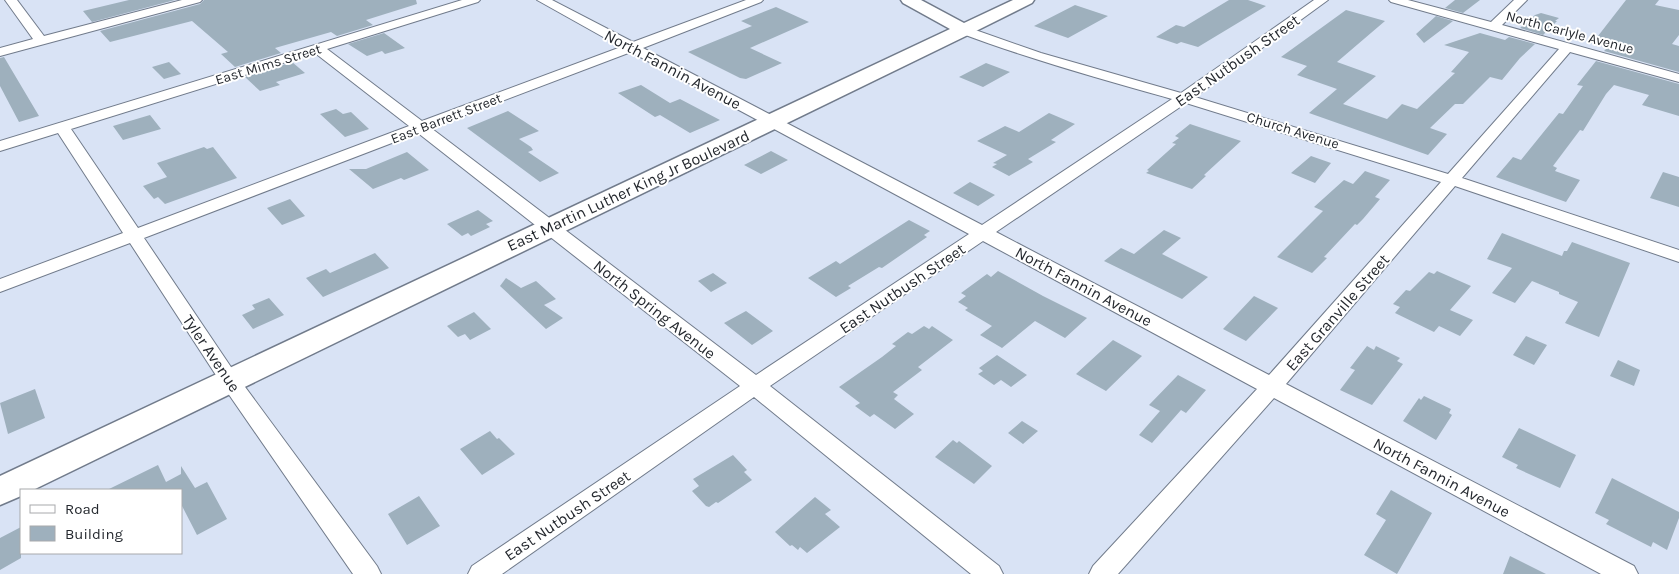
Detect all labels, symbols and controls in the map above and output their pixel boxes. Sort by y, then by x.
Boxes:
street label: North Carlyle Avenue [1504,7,1636,58]
street label: East Nutbush Street [1171,10,1303,111]
street label: North Fannin Avenue [601,25,744,113]
street label: East Mims Street [213,40,323,89]
street label: East Barrett Street [388,89,504,147]
street label: Church Avenue [1245,108,1341,153]
street label: East Martin Luther King Jr Boulevard [504,126,752,255]
street label: East Nutbush Street [836,239,969,338]
street label: North Fannin Avenue [1012,242,1155,330]
street label: East Granville Street [1282,250,1393,375]
street label: North Spring Avenue [590,256,720,363]
street label: Tyler Avenue [179,311,244,396]
street label: North Fannin Avenue [1370,433,1513,521]
street label: East Nutbush Street [501,466,634,565]
legend [20,489,182,554]
text: Road [65,500,100,518]
text: Building [65,525,123,543]

